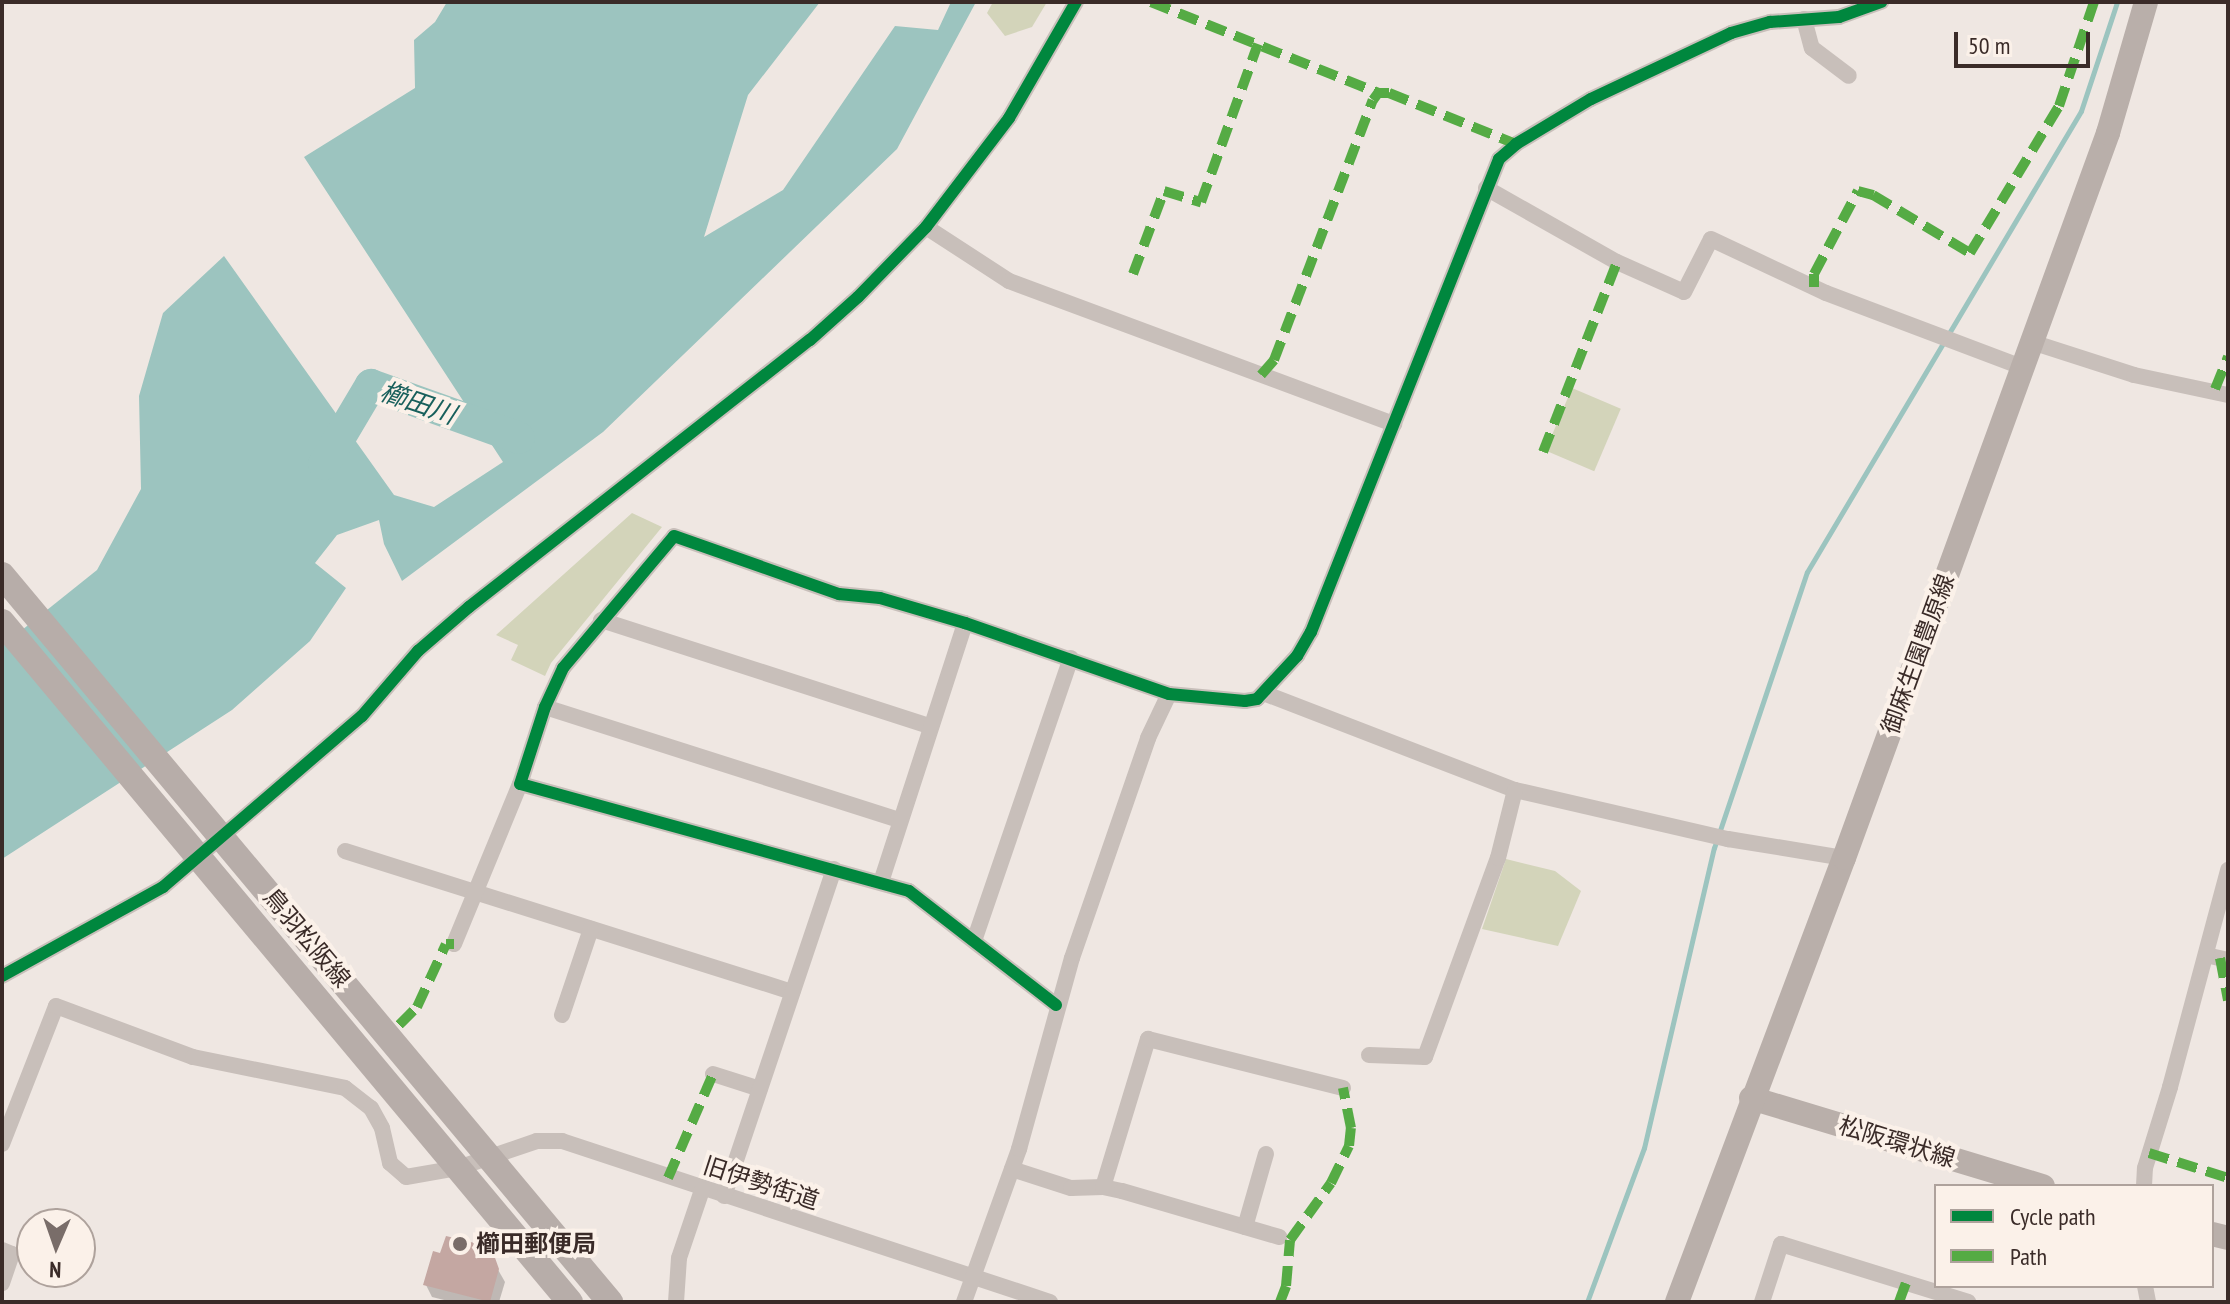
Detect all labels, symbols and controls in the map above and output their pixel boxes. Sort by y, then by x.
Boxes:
scale bar [1958,16,2094,66]
text: 50 m [1968,30,2010,61]
water label: 櫛田川 [376,376,460,430]
street label: 御麻生園豊原線 [1876,570,1960,738]
street label: 鳥羽松阪線 [257,883,357,993]
street label: 松阪環状線 [1835,1111,1959,1173]
street label: 旧伊勢街道 [699,1151,823,1215]
legend [1934,1184,2214,1288]
text: Cycle path [2010,1201,2096,1232]
north arrow [16,1208,96,1288]
place label: 櫛田郵便局 [476,1230,596,1258]
marker: 櫛田郵便局 [451,1235,469,1253]
text: Path [2010,1241,2047,1272]
text: N [49,1256,62,1284]

